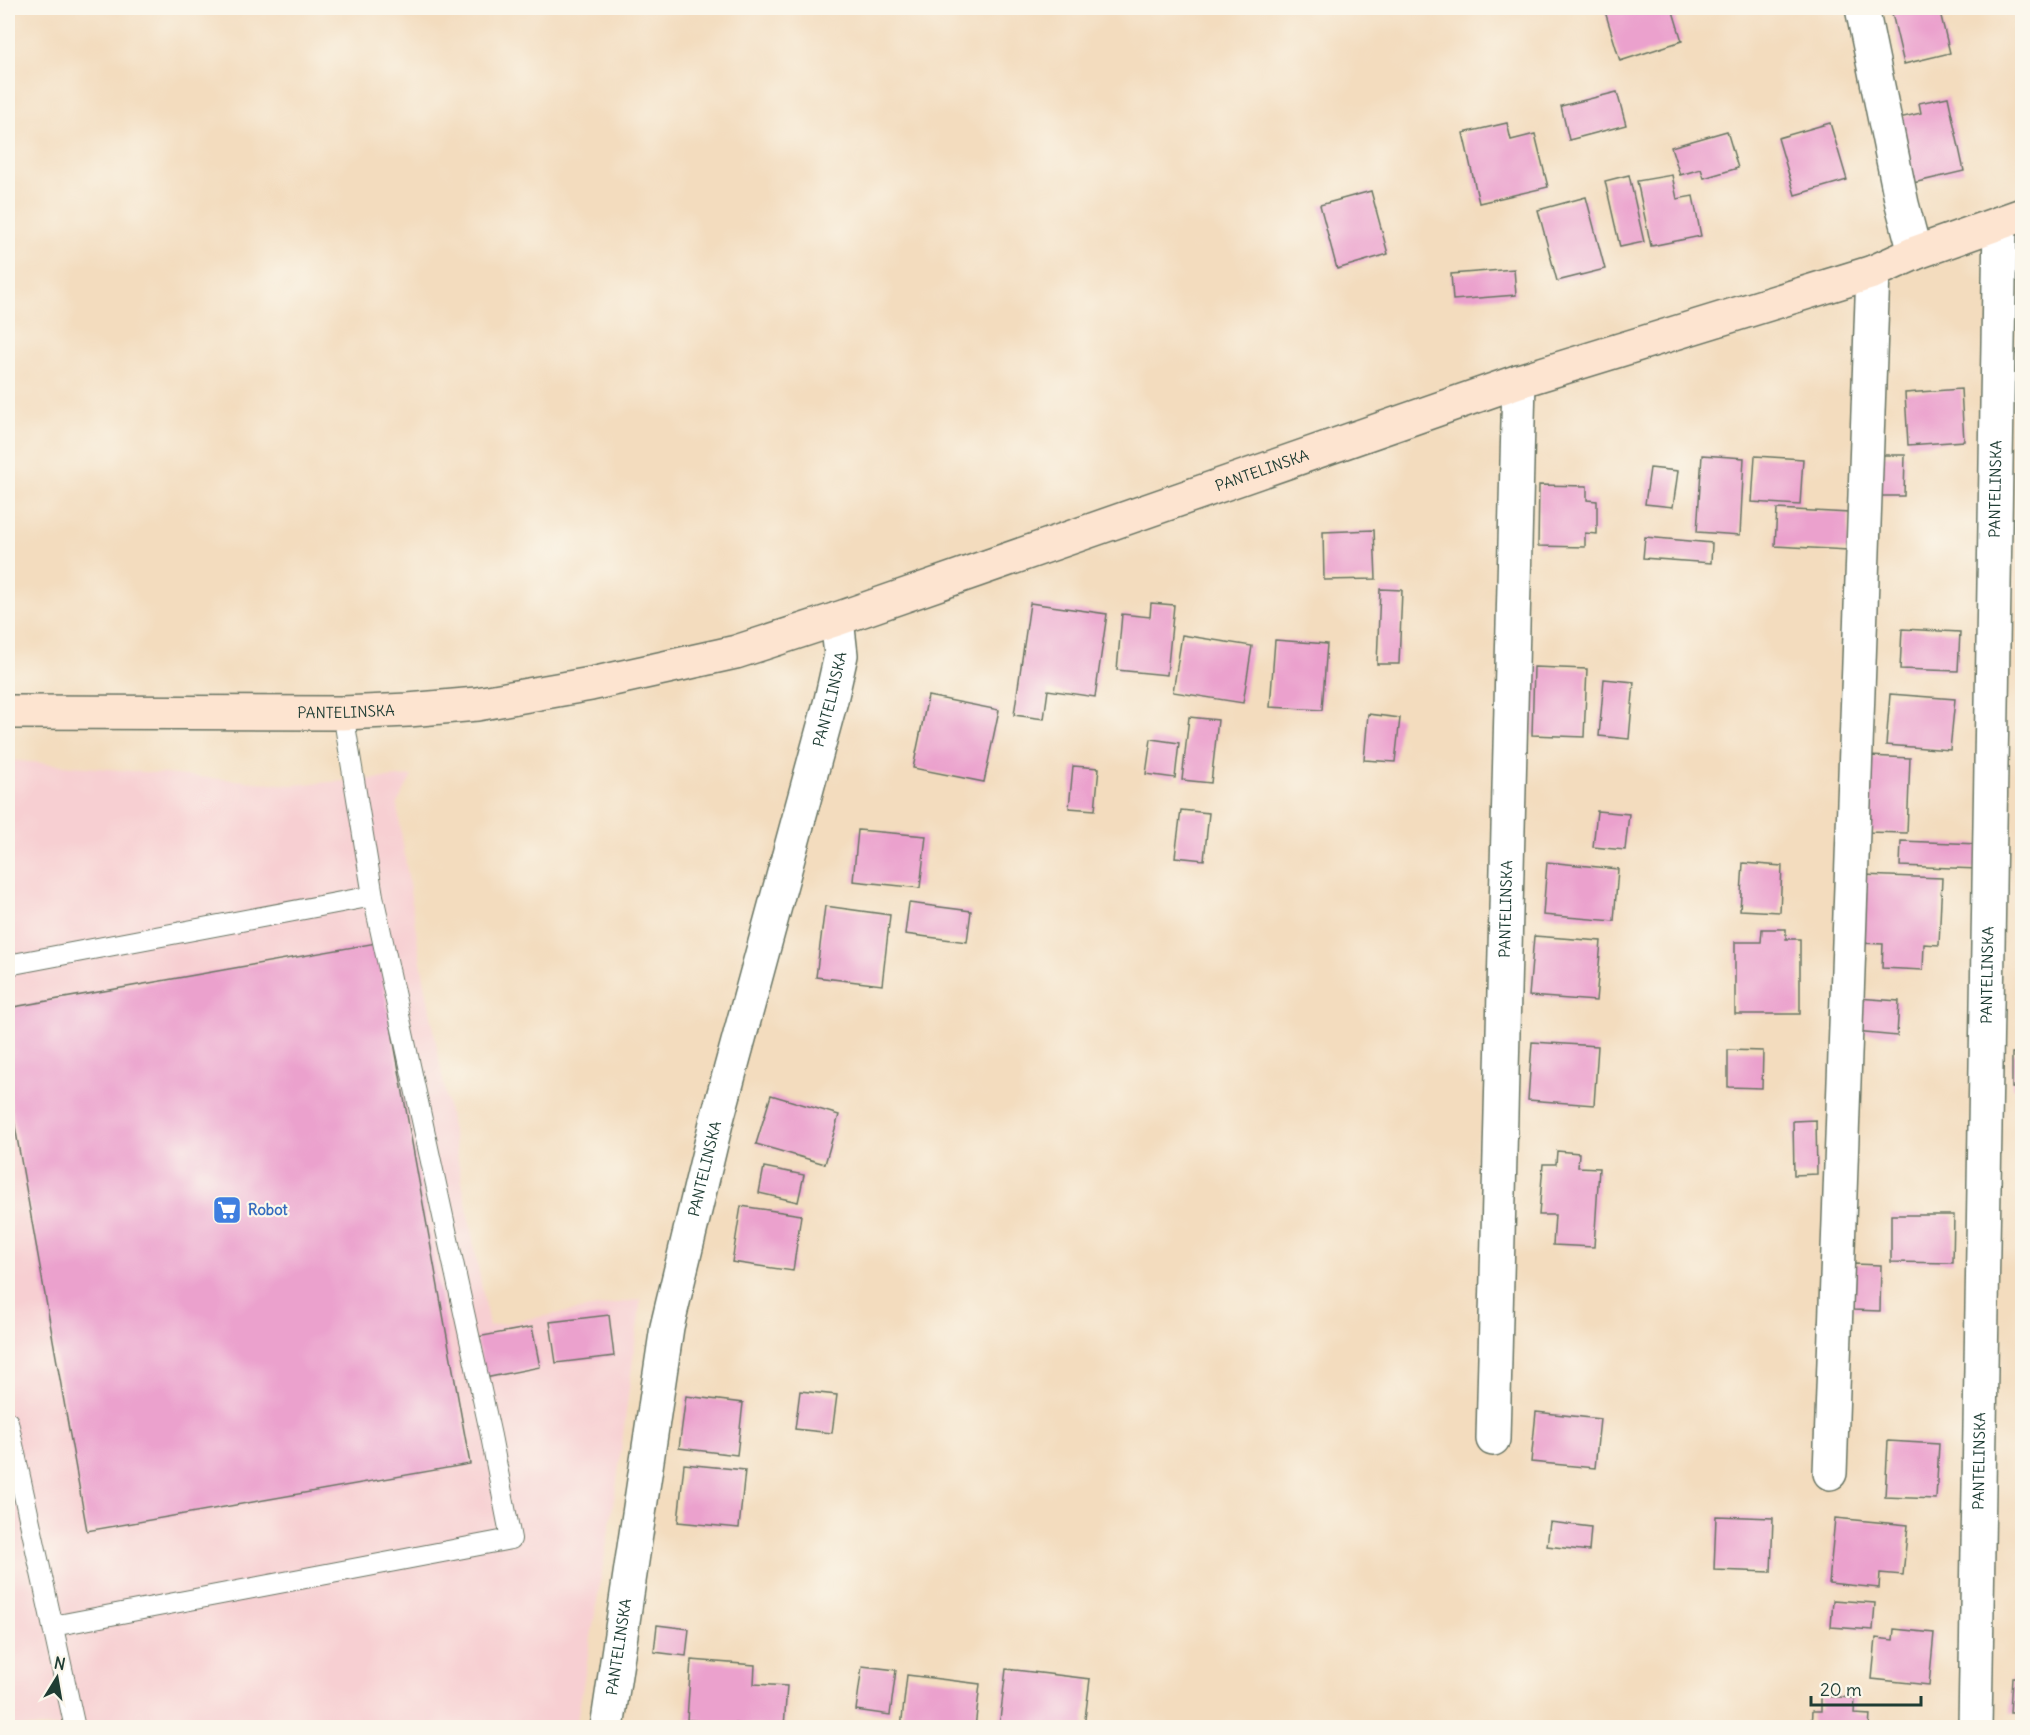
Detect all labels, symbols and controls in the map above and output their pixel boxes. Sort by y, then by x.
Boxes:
street label: PANTELINSKA [1985,440,2005,538]
street label: PANTELINSKA [1213,445,1311,495]
street label: PANTELINSKA [809,649,851,749]
street label: PANTELINSKA [297,701,396,722]
street label: PANTELINSKA [1495,860,1516,958]
street label: PANTELINSKA [1977,926,1997,1024]
street label: PANTELINSKA [684,1119,725,1219]
supermarket icon: Robot [211,1194,243,1226]
place label: Robot [248,1200,288,1219]
street label: PANTELINSKA [1969,1412,1989,1510]
street label: PANTELINSKA [602,1597,635,1697]
north arrow [27,1648,87,1708]
text: N [53,1652,67,1674]
scale bar [1811,1669,1920,1707]
text: 20 m [1820,1678,1862,1701]

